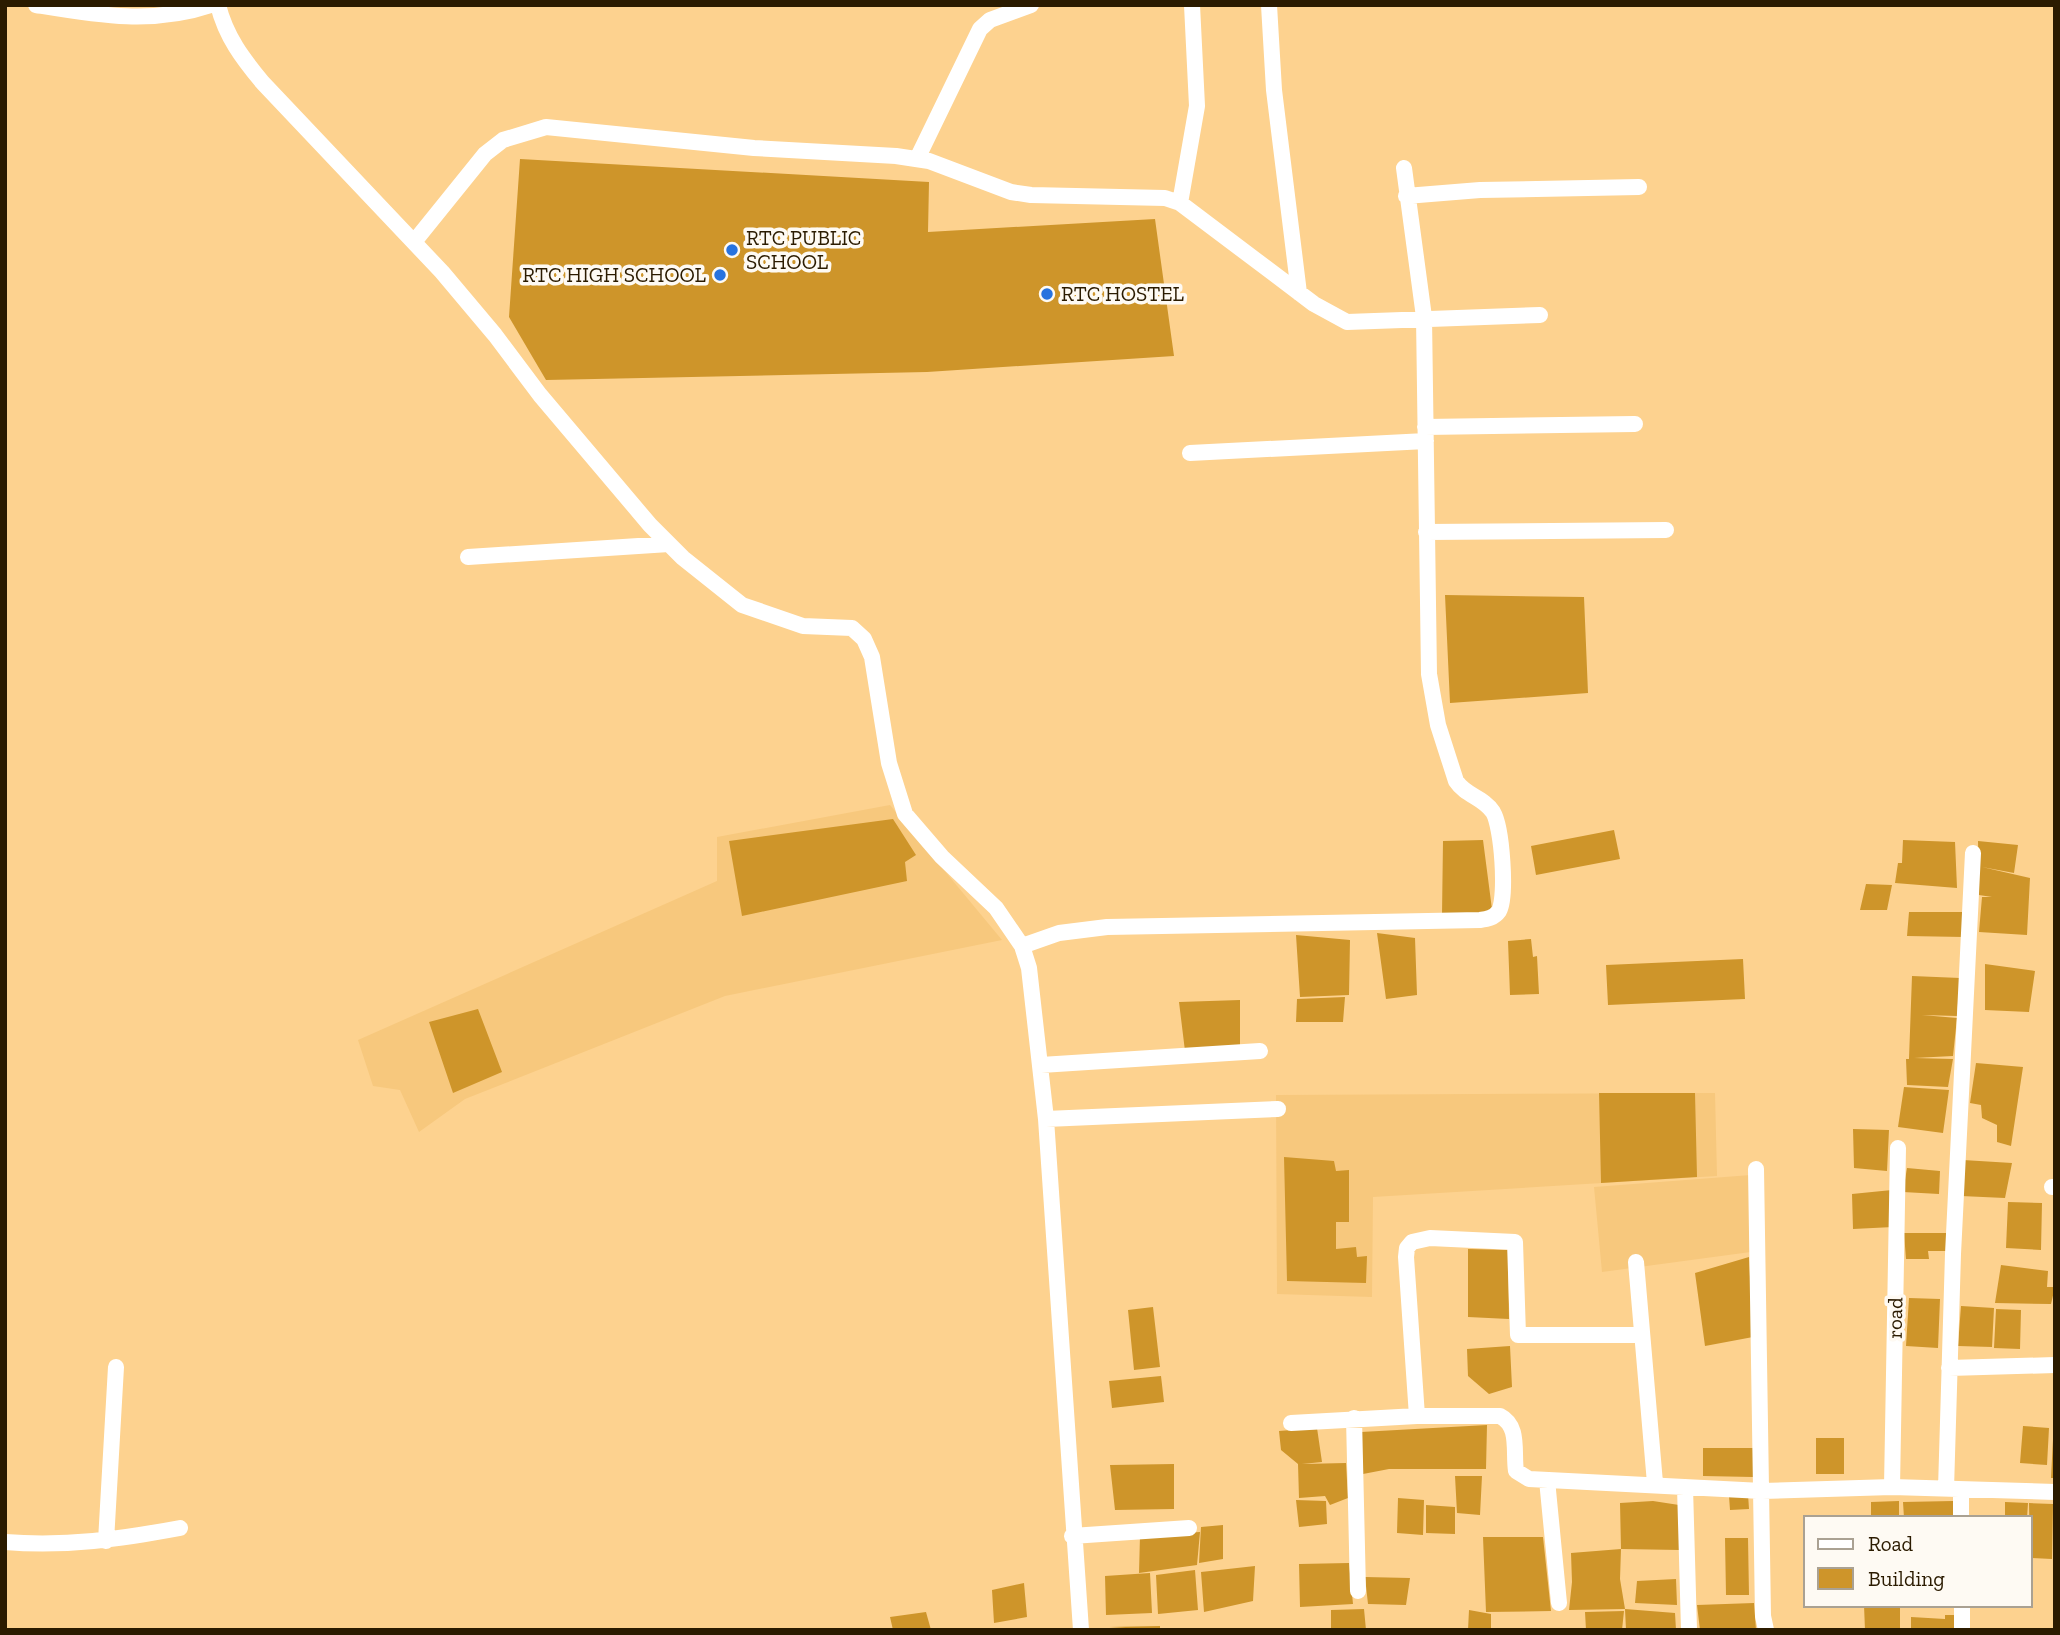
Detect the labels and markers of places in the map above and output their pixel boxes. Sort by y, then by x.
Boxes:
place label: RTC PUBLIC SCHOOL [746,225,861,274]
marker: RTC PUBLIC SCHOOL [724,242,740,258]
place label: RTC HIGH SCHOOL [522,262,707,287]
marker: RTC HIGH SCHOOL [712,267,728,283]
place label: RTC HOSTEL [1061,281,1185,306]
marker: RTC HOSTEL [1039,286,1055,302]

